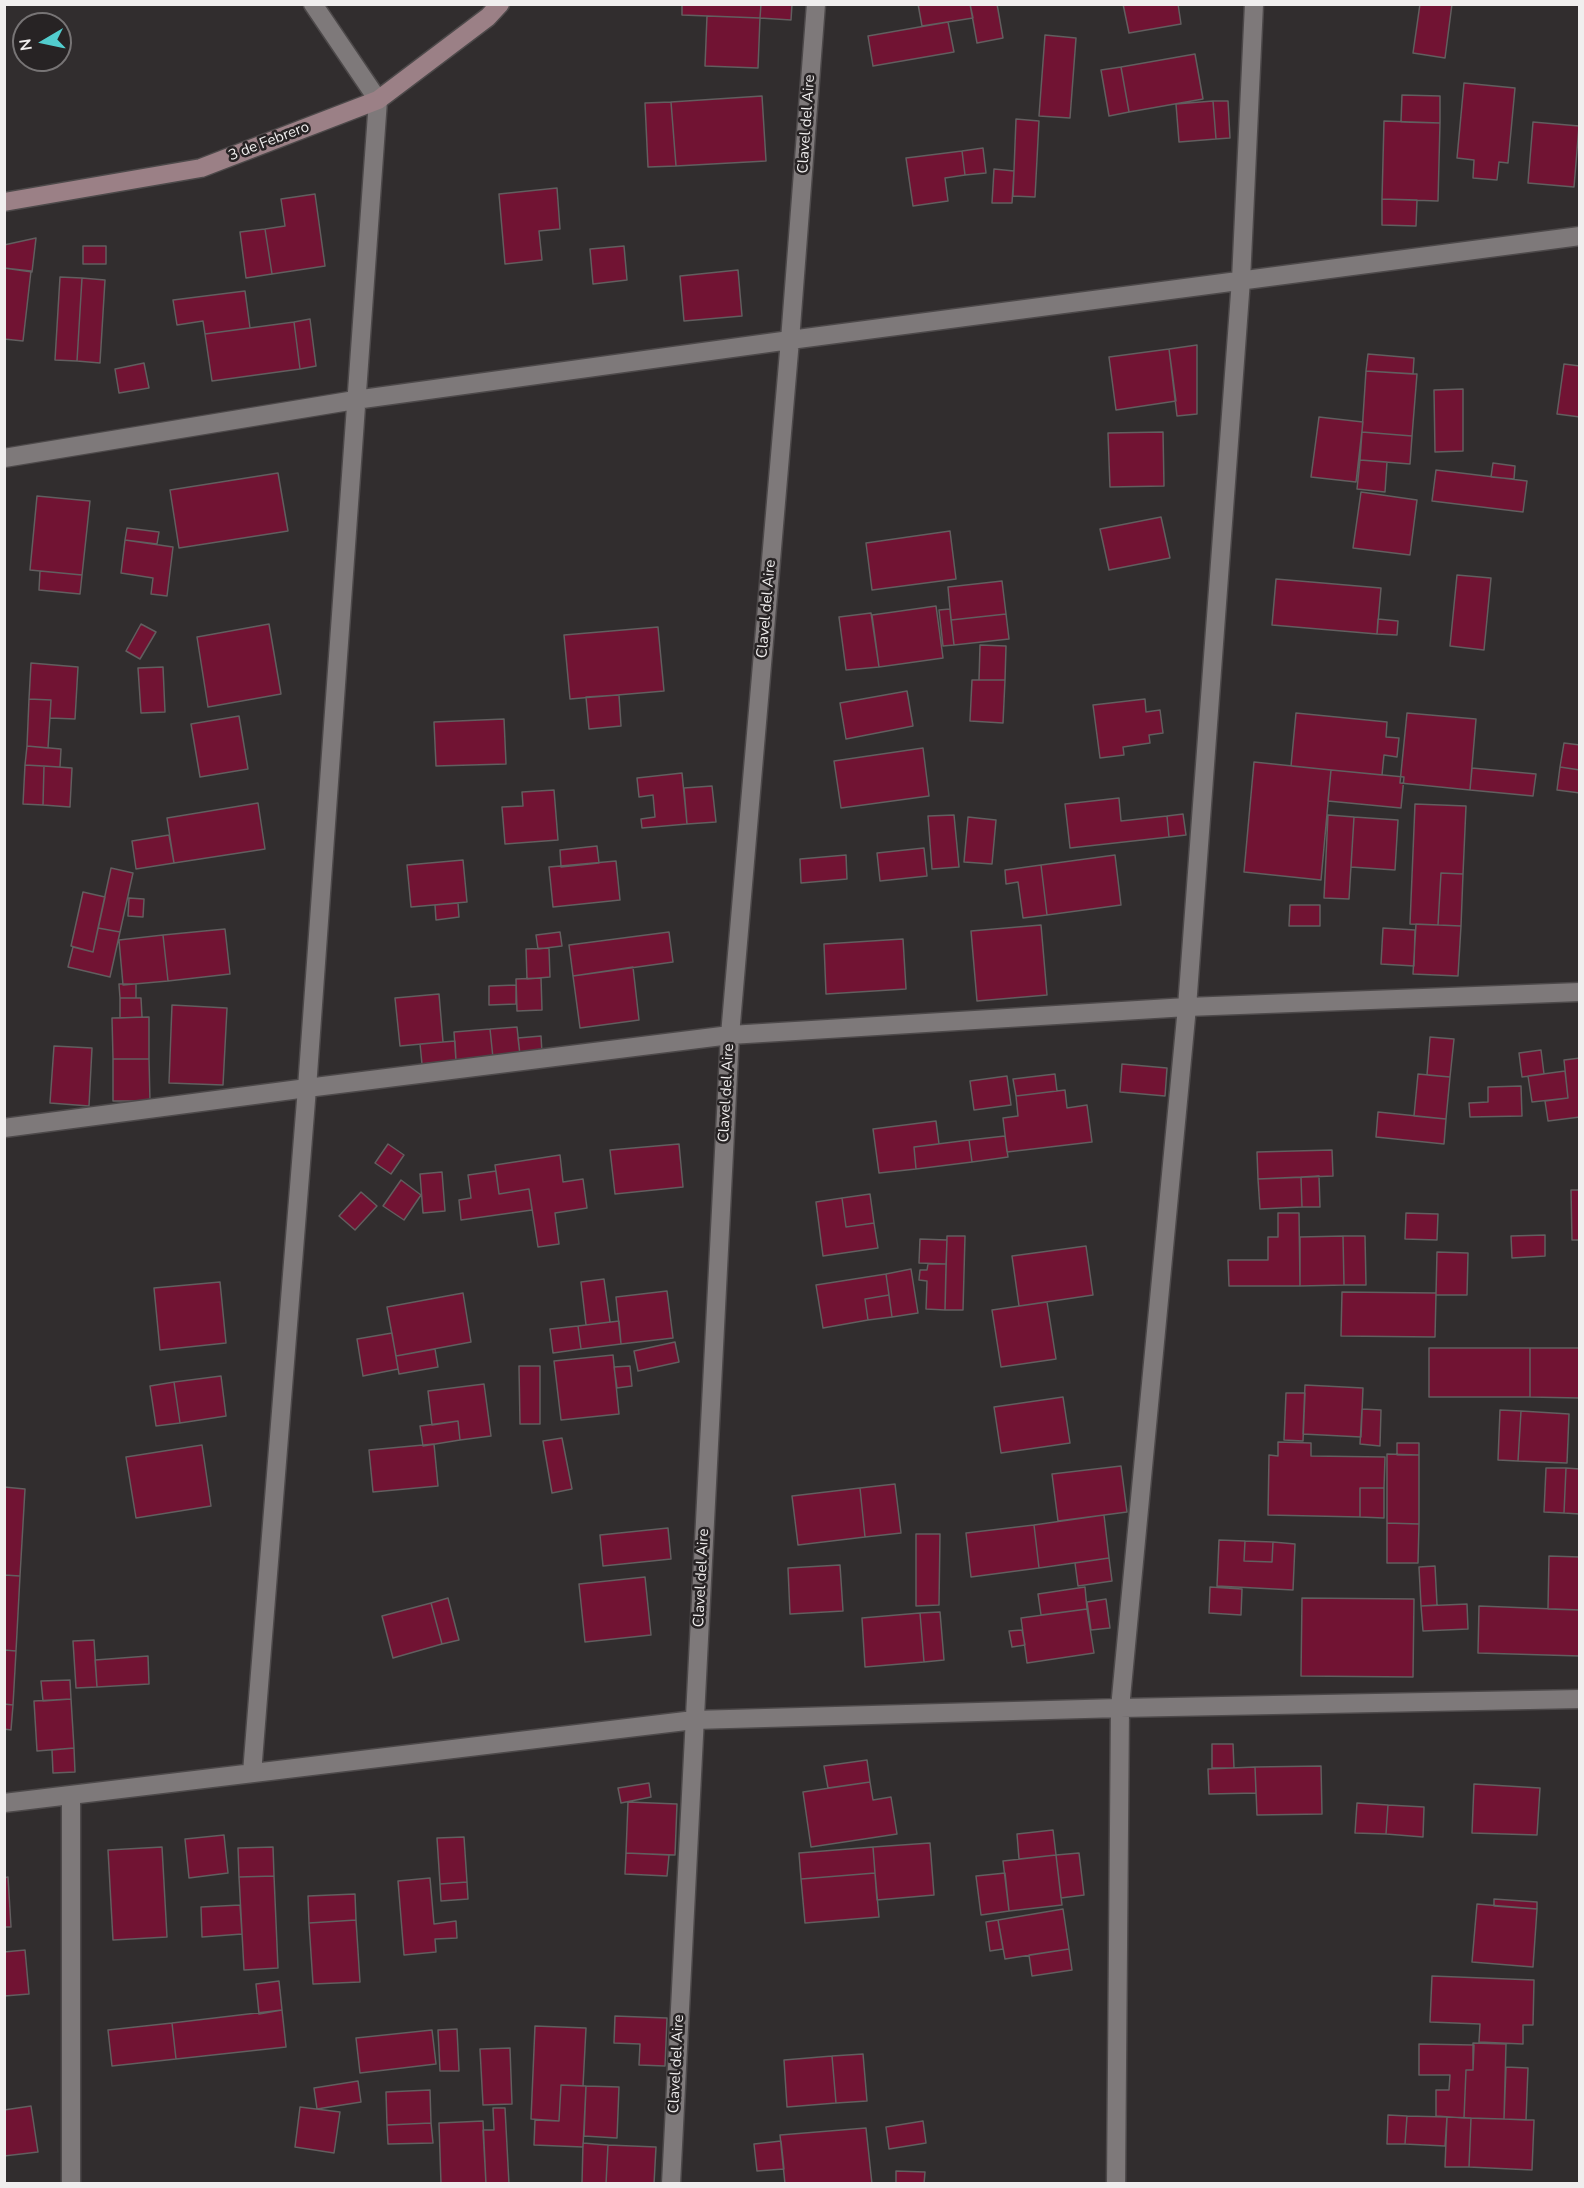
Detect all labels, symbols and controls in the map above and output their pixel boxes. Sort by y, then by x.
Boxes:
north arrow [12,12,72,72]
text: N [14,37,38,52]
street label: Clavel del Aire [795,74,819,174]
street label: 3 de Febrero [226,118,312,166]
street label: Clavel del Aire [754,559,780,659]
street label: Clavel del Aire [715,1043,739,1143]
street label: Clavel del Aire [690,1528,714,1628]
street label: Clavel del Aire [665,2014,689,2114]

